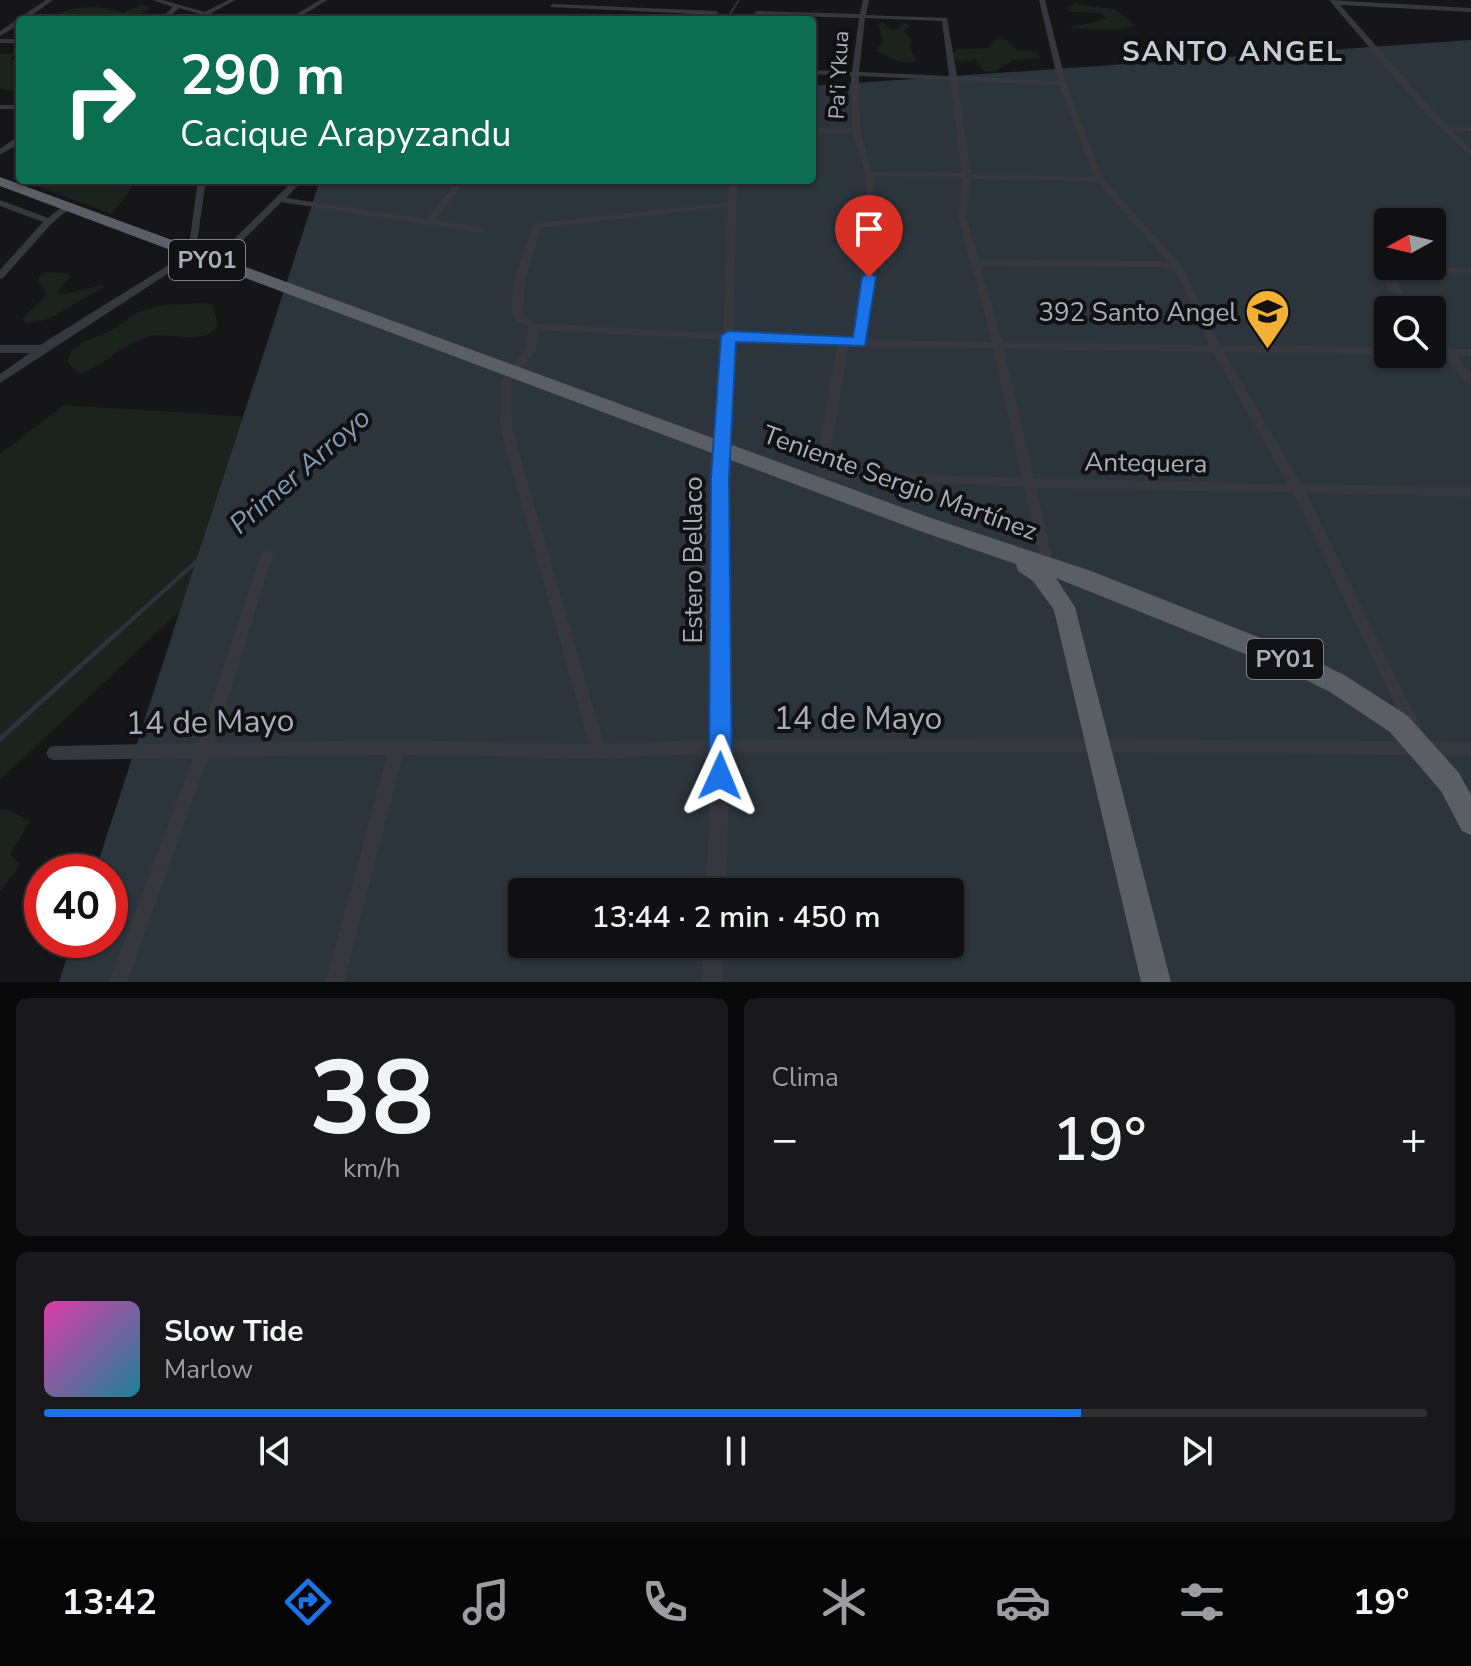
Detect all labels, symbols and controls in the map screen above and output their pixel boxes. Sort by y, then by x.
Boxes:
street label: Pa'i Ykua [822,30,856,120]
district label: SANTO ANGEL [1122,33,1344,71]
text: 290 m [180,37,345,114]
icon: right [48,48,152,152]
text: Cacique Arapyzandu [180,110,512,159]
pin [835,195,903,277]
icon: arrive [847,207,891,251]
north arrow [1374,208,1446,280]
map controls [1374,208,1446,368]
road number: PY01 [169,240,245,280]
school or university icon: 392 Santo Angel [1244,288,1292,351]
place label: 392 Santo Angel [1038,295,1237,330]
button: search [1374,296,1446,368]
water label: Primer Arroyo [221,399,379,543]
street label: Teniente Sergio Martínez [758,417,1042,549]
street label: Antequera [1084,444,1208,482]
street label: Estero Bellaco [676,476,711,644]
road number: PY01 [1247,639,1323,679]
street label: 14 de Mayo [774,697,942,740]
street label: 14 de Mayo [125,699,295,745]
position arrow [678,734,762,818]
speed limit sign: 40 [24,854,128,958]
text: 13:44 · 2 min · 450 m [591,897,881,938]
text: 38 [309,1028,434,1170]
text: Clima [772,1060,839,1095]
text: 19° [1052,1099,1147,1181]
text: − [772,1110,798,1170]
text: + [1401,1110,1427,1170]
text: km/h [343,1151,400,1186]
text: Slow Tide [164,1311,304,1352]
text: Marlow [164,1352,253,1387]
icon: previous [253,1429,297,1473]
icon: pause [714,1429,758,1473]
icon: next [1175,1429,1219,1473]
icon: directions [280,1574,336,1630]
icon: music [458,1574,514,1630]
icon: phone [637,1574,693,1630]
icon: climate [816,1574,872,1630]
icon: car [995,1574,1051,1630]
icon: filters [1174,1574,1230,1630]
text: 13:42 [61,1578,157,1627]
text: 19° [1353,1578,1410,1627]

